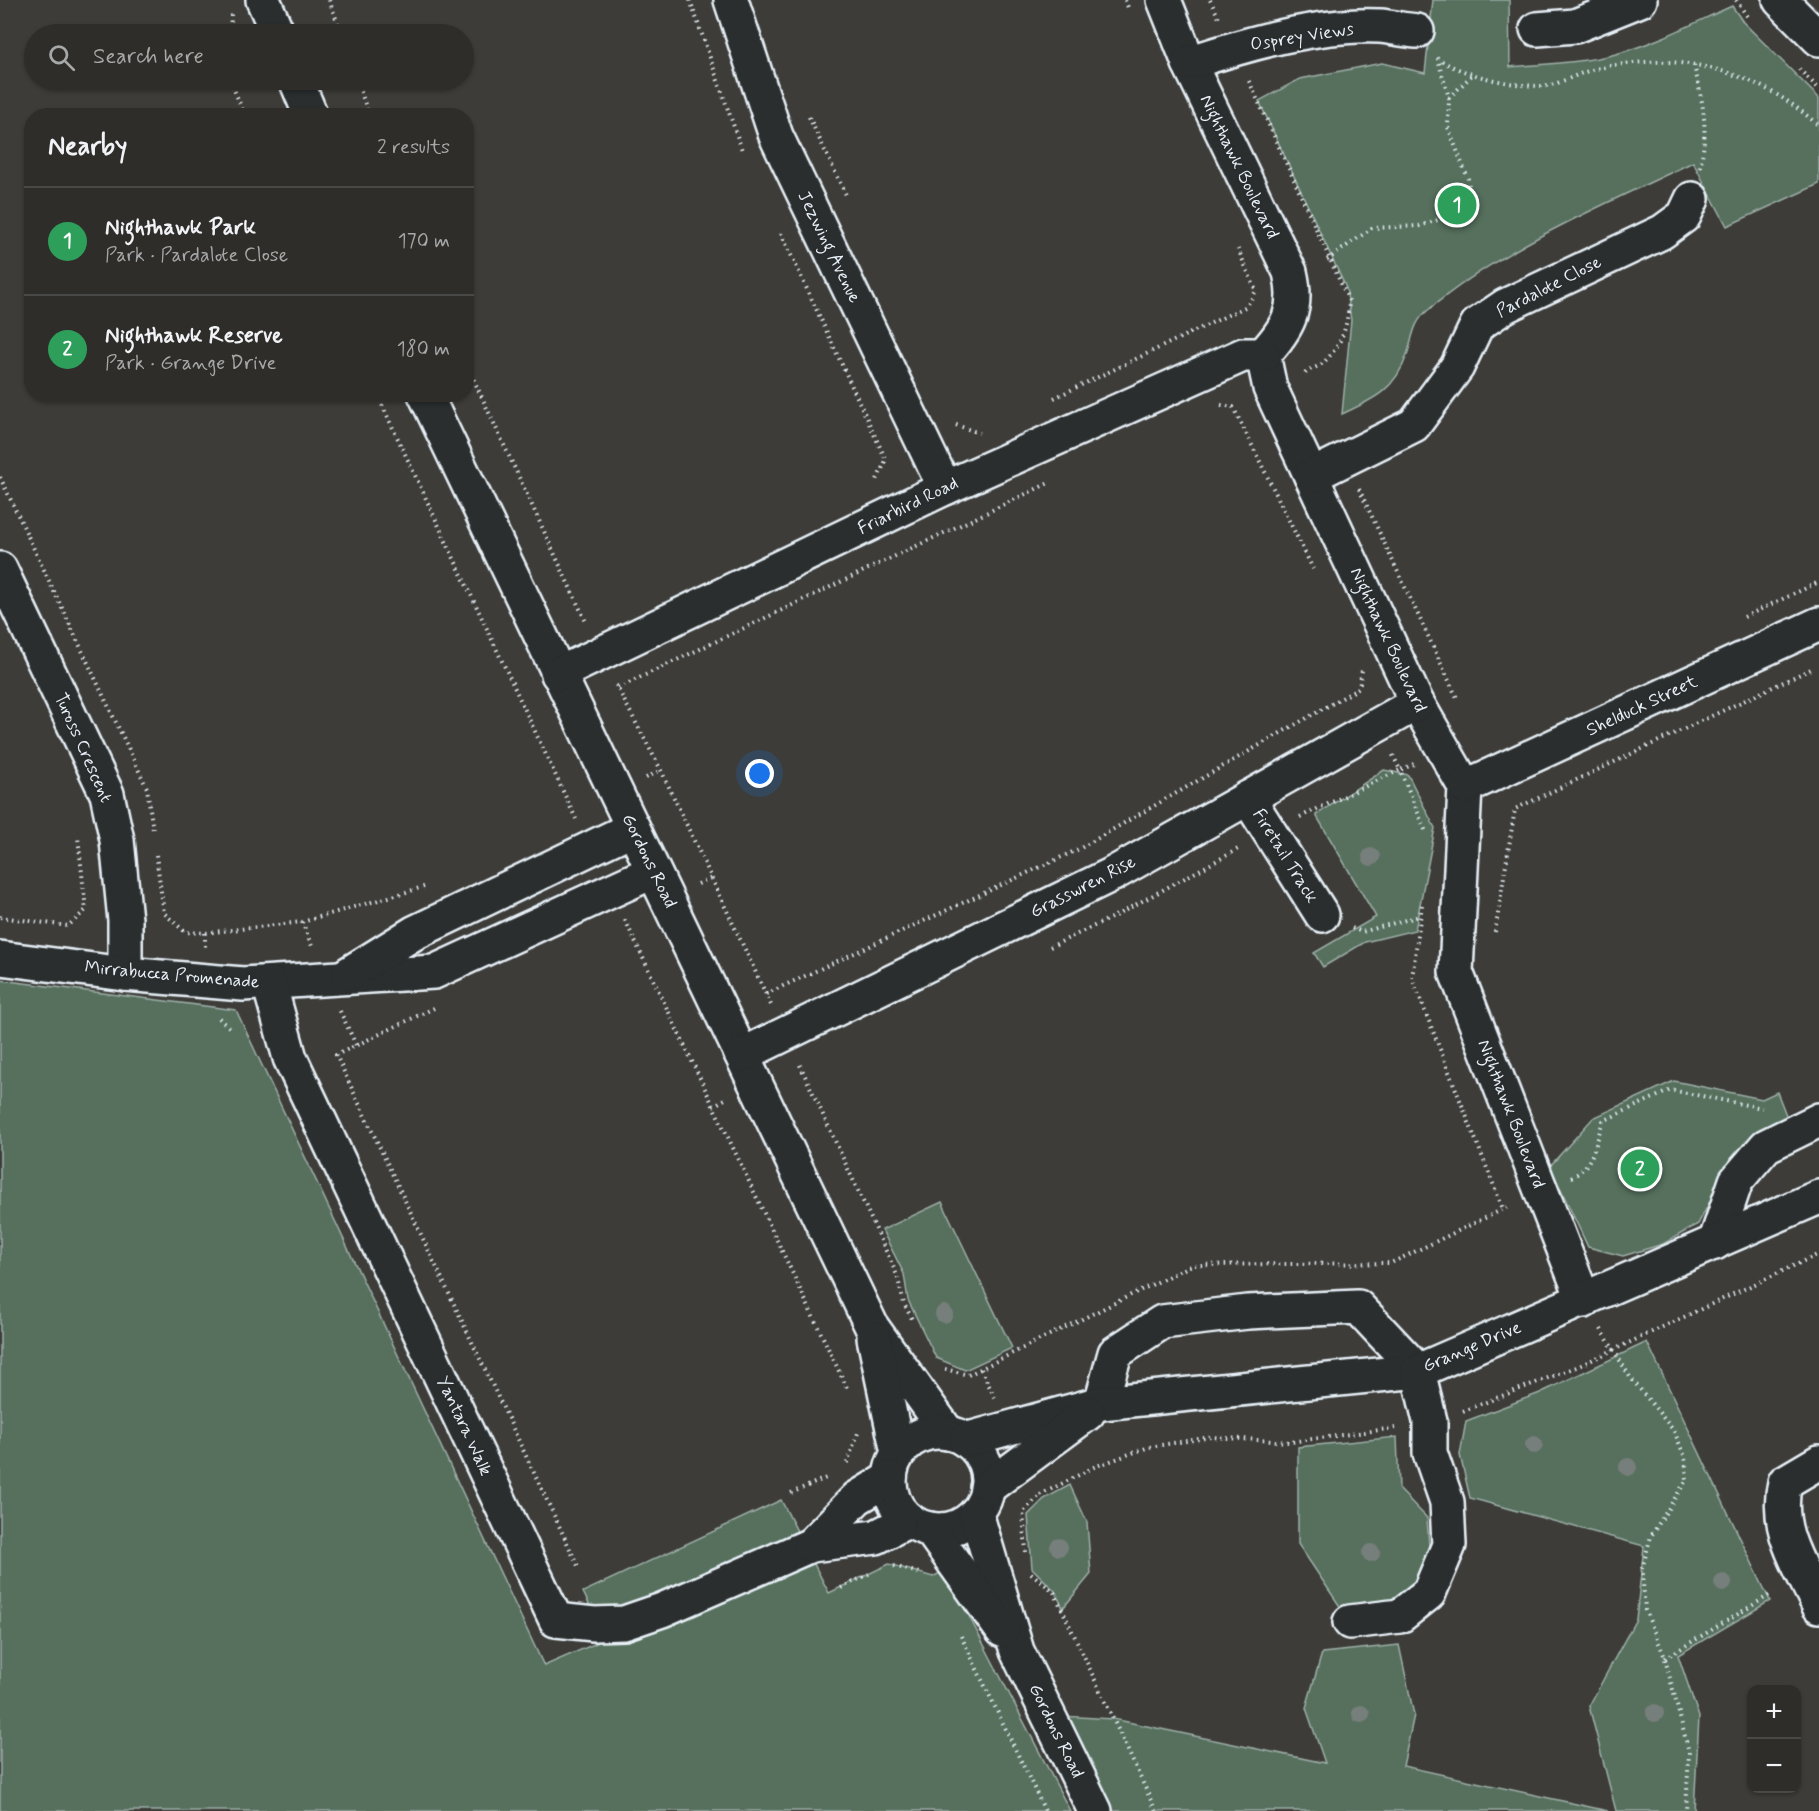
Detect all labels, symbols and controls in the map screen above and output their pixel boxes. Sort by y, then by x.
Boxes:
street label: Osprey Views [1249,17,1356,57]
search box [24,24,474,90]
icon: search [45,41,78,74]
text: Search here [93,43,204,71]
street label: Nighthawk Boulevard [1192,91,1284,244]
text: Nearby [48,130,127,164]
text: 2 results [377,134,450,161]
pin: 1 [1438,182,1476,228]
street label: Jezwing Avenue [790,187,866,308]
text: Nighthawk Park [105,214,256,242]
text: 1 [63,228,72,255]
text: 170 m [398,228,450,255]
text: Park · Pardalote Close [105,242,288,269]
street label: Pardalote Close [1492,250,1606,324]
text: Nighthawk Reserve [105,322,283,350]
text: 2 [63,336,72,363]
text: 180 m [397,336,450,363]
text: Park · Grange Drive [105,350,276,377]
street label: Friarbird Road [854,471,962,541]
street label: Nighthawk Boulevard [1342,564,1432,717]
street label: Shelduck Street [1583,670,1702,742]
street label: Tuross Crescent [48,689,118,807]
your location [745,759,774,788]
street label: Firetail Track [1246,804,1324,908]
street label: Gordons Road [616,810,682,912]
street label: Grasswren Rise [1026,850,1140,924]
street label: Mirrabucca Promenade [84,955,260,995]
street label: Nighthawk Boulevard [1470,1036,1550,1193]
pin: 2 [1620,1146,1660,1192]
street label: Grange Drive [1419,1315,1525,1378]
street label: Yantara Walk [430,1372,498,1480]
street label: Gordons Road [1023,1680,1089,1782]
map controls [1747,1685,1801,1793]
button: + [1747,1685,1801,1739]
button: − [1747,1739,1801,1793]

